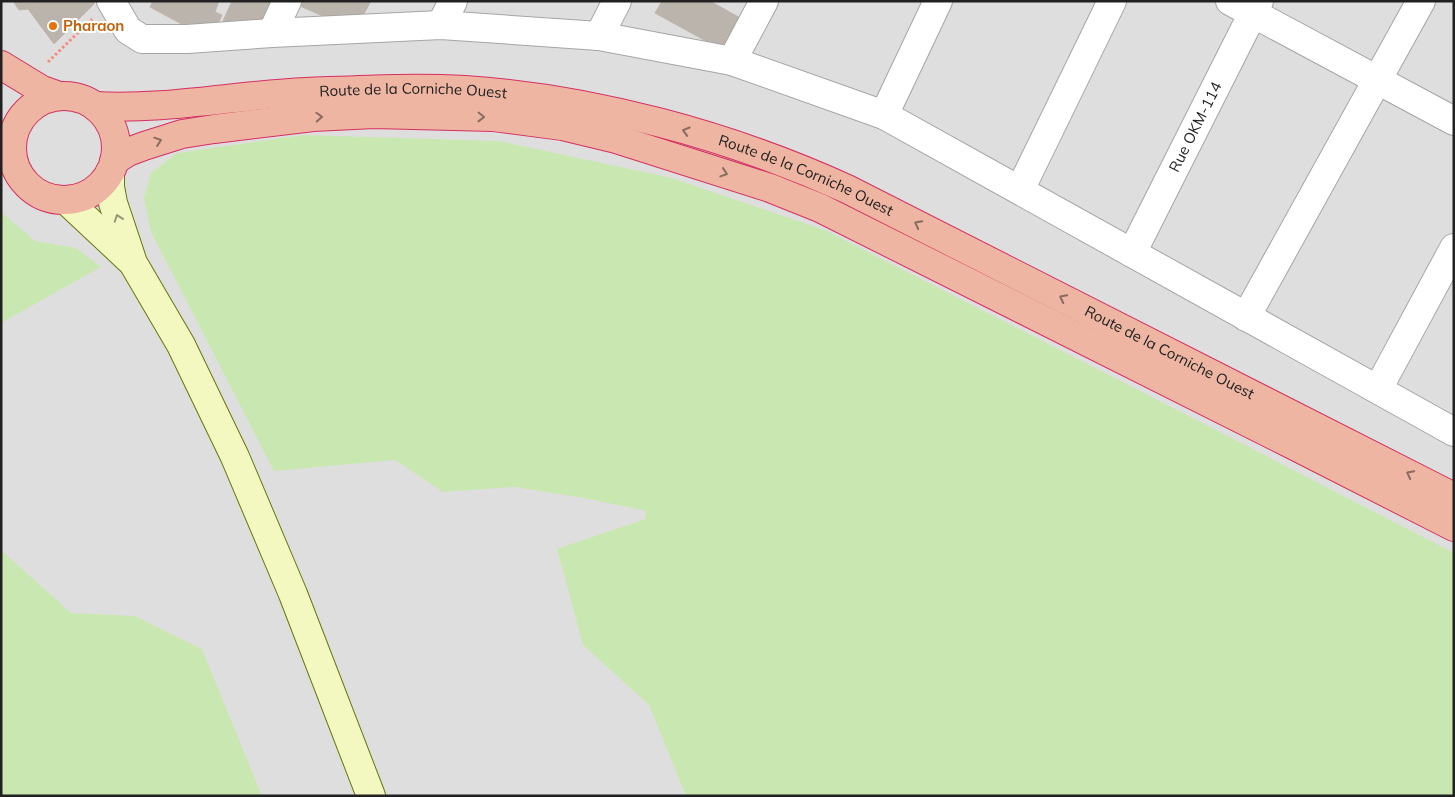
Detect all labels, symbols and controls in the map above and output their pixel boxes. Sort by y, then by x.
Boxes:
place label: Pharaon [63,16,124,35]
marker: Pharaon [47,20,59,32]
street label: Route de la Corniche Ouest [319,79,508,103]
street label: Rue OKM-114 [1164,79,1226,175]
one-way arrow [315,111,323,122]
one-way arrow [478,112,485,122]
one-way arrow [683,127,691,137]
street label: Route de la Corniche Ouest [716,130,897,220]
one-way arrow [153,137,162,147]
one-way arrow [719,167,727,177]
one-way arrow [114,214,124,223]
one-way arrow [914,221,923,231]
one-way arrow [1059,294,1068,304]
street label: Route de la Corniche Ouest [1082,301,1258,403]
one-way arrow [1407,470,1416,480]

